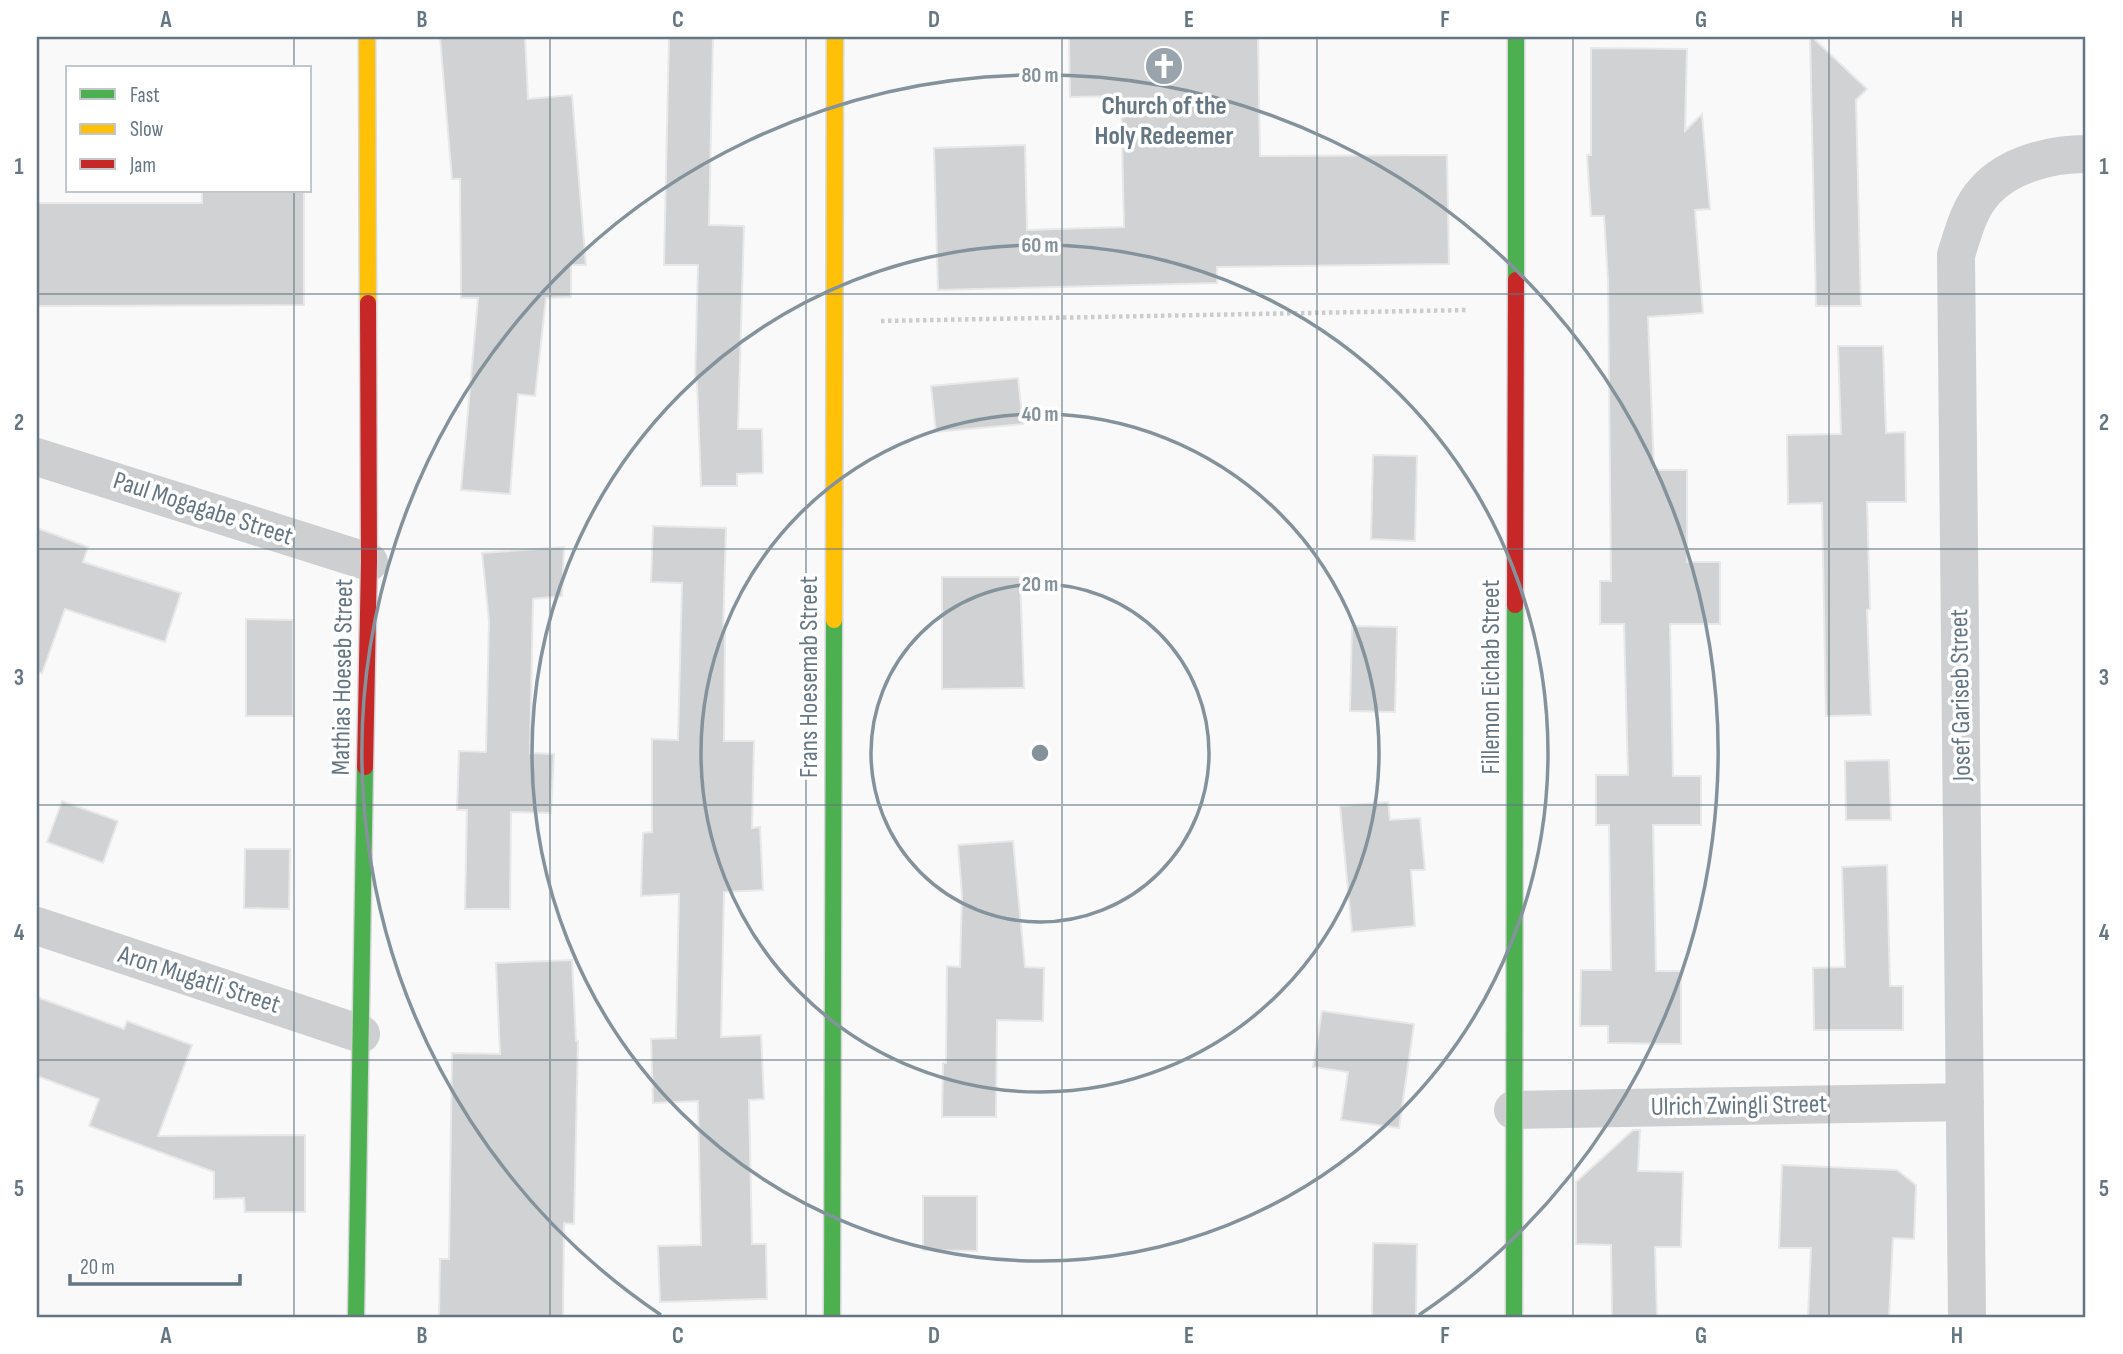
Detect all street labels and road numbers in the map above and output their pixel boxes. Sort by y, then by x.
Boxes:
street label: Paul Mogagabe Street [109,465,297,553]
street label: Frans Hoesemab Street [794,576,825,778]
street label: Mathias Hoeseb Street [326,578,360,776]
street label: Fillemon Eichab Street [1476,580,1507,774]
street label: Josef Gariseb Street [1944,609,1978,782]
street label: Aron Mugatli Street [113,939,284,1021]
street label: Ulrich Zwingli Street [1651,1089,1827,1123]

